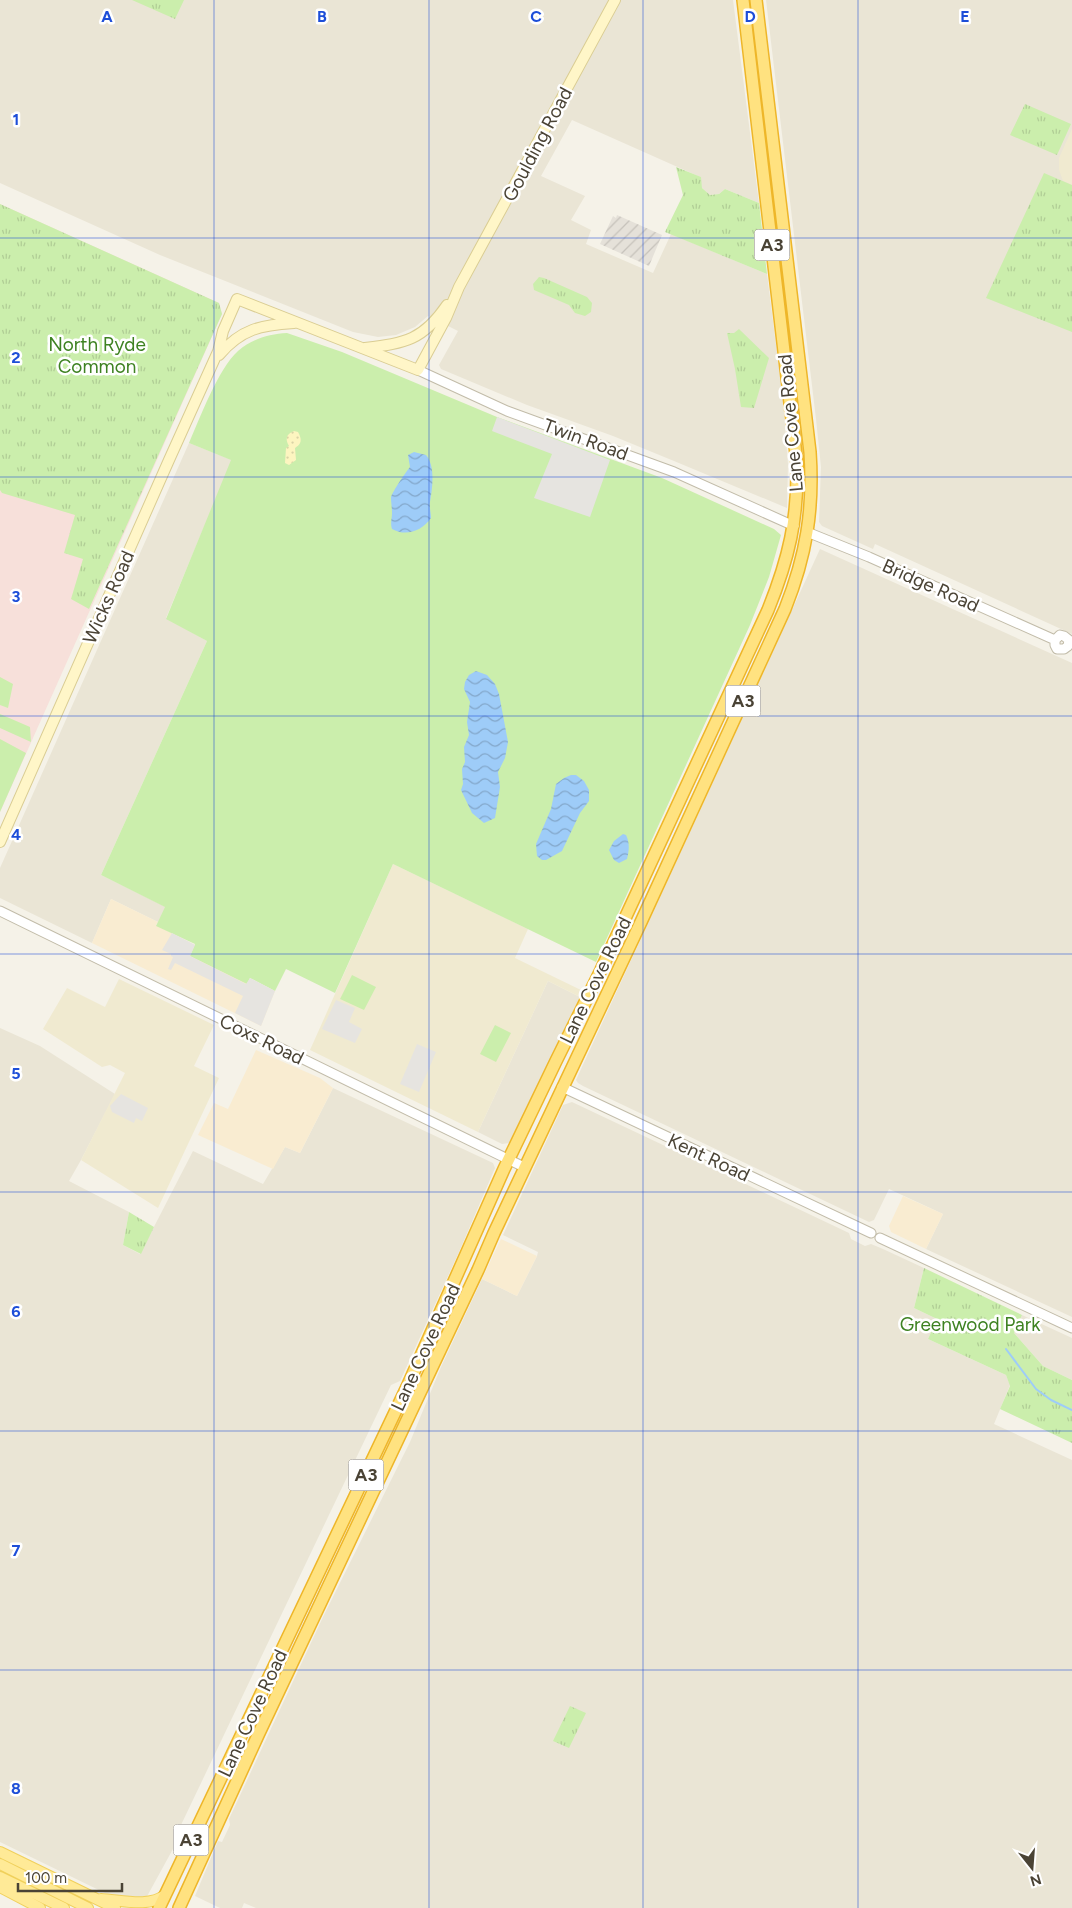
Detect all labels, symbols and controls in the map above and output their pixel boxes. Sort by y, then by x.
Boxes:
text: A [101,7,113,26]
text: B [317,7,327,26]
text: C [530,7,542,26]
text: D [744,7,756,26]
text: E [960,7,970,26]
street label: Goulding Road [498,83,577,205]
text: 1 [13,110,19,129]
road number: A3 [754,230,790,260]
park label: North Ryde Common [48,333,146,378]
text: 2 [11,348,21,367]
street label: Lane Cove Road [773,353,808,493]
street label: Twin Road [540,414,631,465]
street label: Wicks Road [78,547,139,647]
street label: Bridge Road [879,554,983,617]
text: 3 [12,587,21,606]
road number: A3 [726,686,760,716]
text: 4 [11,825,21,844]
street label: Lane Cove Road [555,913,636,1047]
street label: Coxs Road [216,1009,308,1070]
text: 5 [11,1064,21,1083]
street label: Kent Road [664,1128,754,1186]
street label: Lane Cove Road [386,1280,465,1415]
text: 6 [11,1302,21,1321]
park label: Greenwood Park [900,1313,1041,1336]
road number: A3 [348,1460,384,1490]
text: 7 [12,1541,21,1560]
street label: Lane Cove Road [213,1646,292,1781]
text: 8 [11,1779,21,1798]
road number: A3 [174,1824,208,1856]
north arrow [1007,1843,1057,1893]
scale bar [18,1860,121,1892]
text: 100 m [25,1869,67,1887]
text: N [1028,1870,1043,1890]

